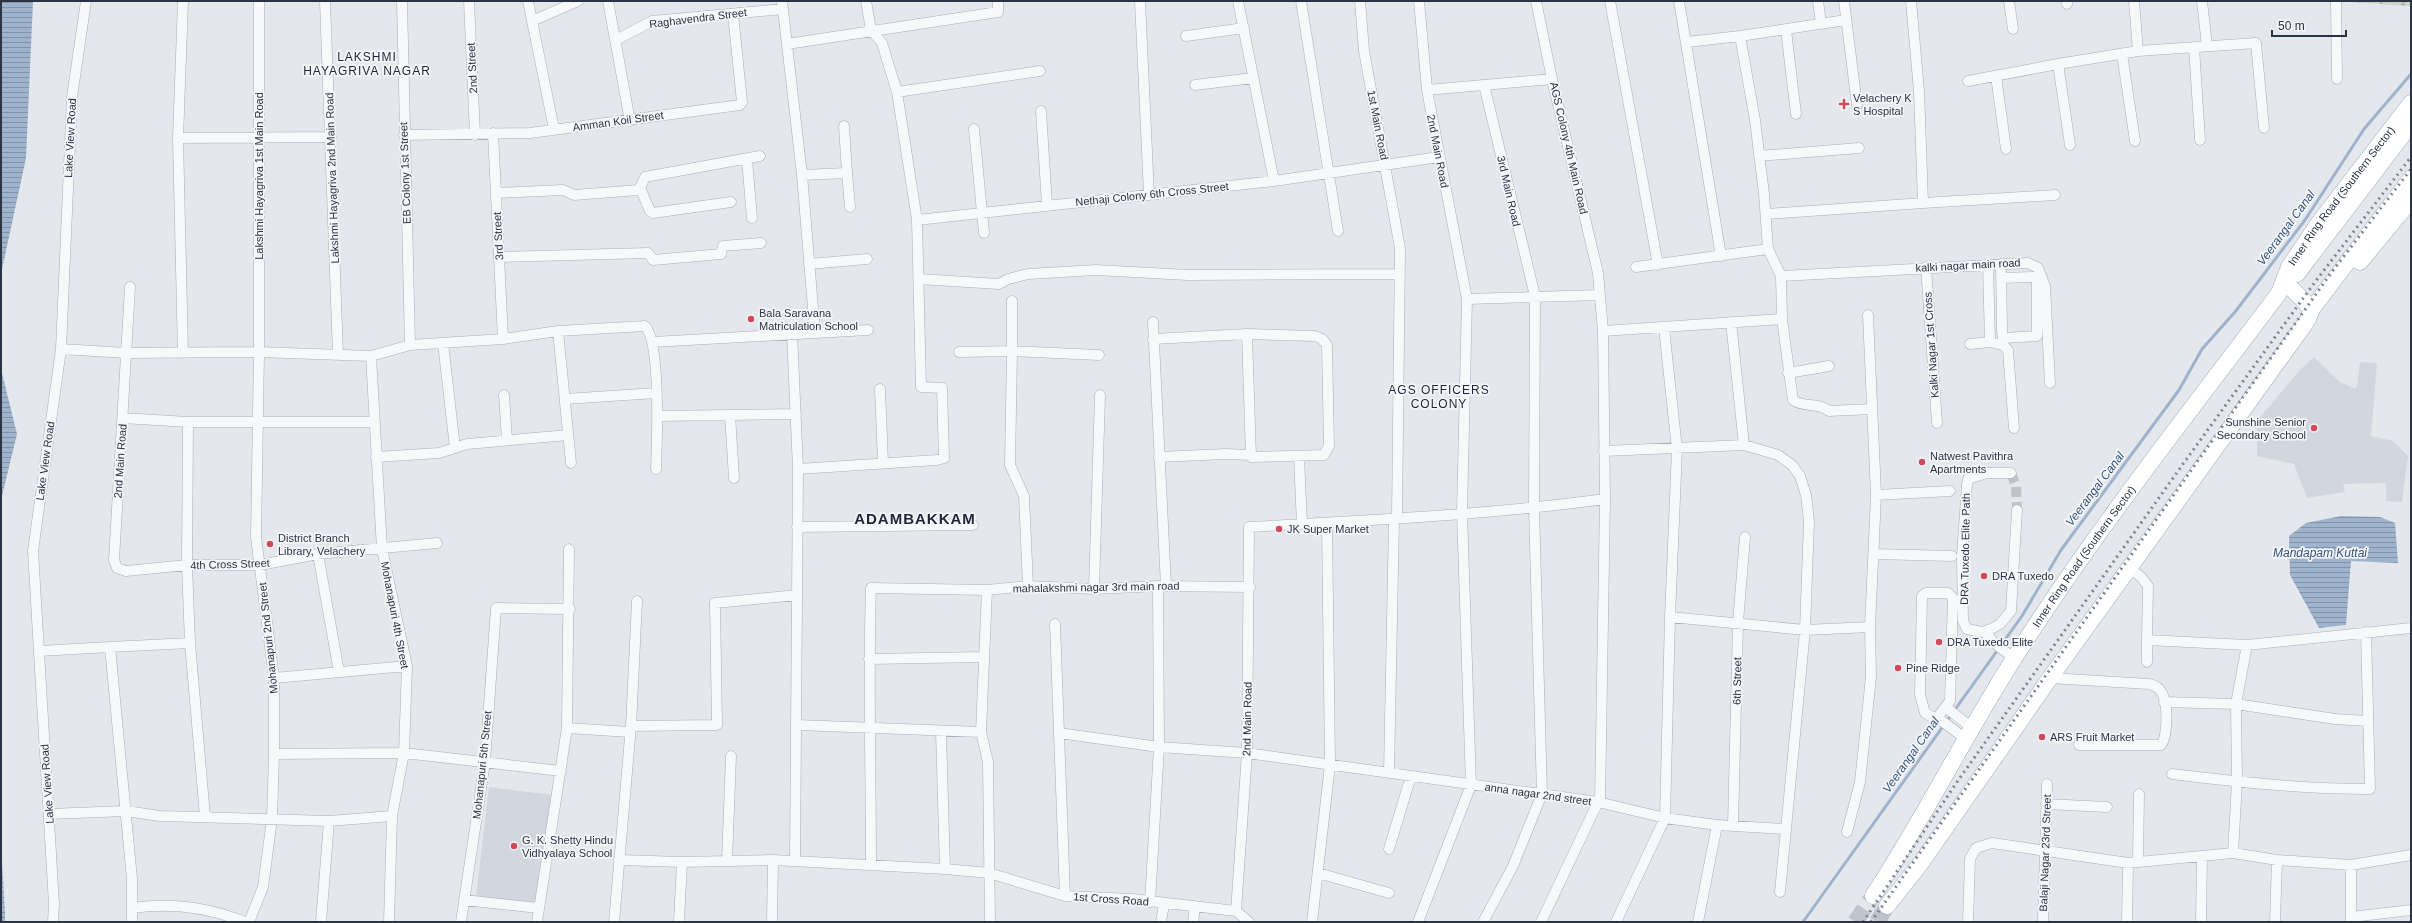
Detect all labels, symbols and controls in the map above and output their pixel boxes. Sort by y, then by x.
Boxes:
street label: Raghavendra Street [648,6,748,30]
scale bar [2272,12,2346,38]
text: 50 m [2278,19,2305,33]
street label: 2nd Street [465,42,479,94]
district label: LAKSHMI HAYAGRIVA NAGAR [303,50,431,78]
street label: AGS Colony 4th Main Road [1548,81,1590,215]
street label: 1st Main Road [1365,89,1391,161]
street label: Lakshmi Hayagriva 1st Main Road [253,92,265,260]
street label: Lakshmi Hayagriva 2nd Main Road [323,92,341,264]
place label: Velachery K S Hospital [1853,92,1912,117]
street label: Lake View Road [62,98,78,178]
marker: Velachery K S Hospital [1838,98,1850,110]
street label: Amman Koil Street [572,109,664,133]
street label: 2nd Main Road [1425,113,1451,189]
street label: EB Colony 1st Street [397,122,413,224]
street label: Inner Ring Road (Southern Sector) [2286,124,2397,268]
street label: 3rd Main Road [1495,154,1523,228]
street label: Nethaji Colony 6th Cross Street [1075,180,1229,208]
water label: Veerangal Canal [2254,188,2318,268]
street label: 3rd Street [491,212,505,260]
street label: kalki nagar main road [1915,256,2021,274]
street label: Kalki Nagar 1st Cross [1921,291,1941,398]
place label: Bala Saravana Matriculation School [759,307,858,332]
marker: Bala Saravana Matriculation School [746,314,756,324]
district label: AGS OFFICERS COLONY [1388,383,1490,411]
place label: Sunshine Senior Secondary School [2217,416,2306,441]
street label: Lake View Road [33,421,57,501]
street label: 2nd Main Road [111,423,129,499]
marker: Sunshine Senior Secondary School [2309,423,2319,433]
water label: Veerangal Canal [2063,449,2128,529]
place label: Natwest Pavithra Apartments [1930,450,2014,475]
marker: Natwest Pavithra Apartments [1917,457,1927,467]
street label: Inner Ring Road (Southern Sector) [2030,483,2138,629]
street label: DRA Tuxedo Elite Path [1958,493,1972,605]
district label: ADAMBAKKAM [854,510,976,527]
place label: JK Super Market [1287,523,1369,535]
marker: JK Super Market [1274,524,1284,534]
place label: District Branch Library, Velachery [278,532,366,557]
marker: District Branch Library, Velachery [265,539,275,549]
water label: Mandapam Kuttai [2273,546,2367,560]
street label: 4th Cross Street [190,557,270,571]
street label: Mohanapuri 4th Street [379,560,411,670]
place label: DRA Tuxedo [1992,570,2054,582]
marker: DRA Tuxedo [1979,571,1989,581]
street label: mahalakshmi nagar 3rd main road [1012,580,1180,594]
street label: Mohanapuri 2nd Street [256,582,280,694]
place label: DRA Tuxedo Elite [1947,636,2033,648]
marker: DRA Tuxedo Elite [1934,637,1944,647]
street label: 6th Street [1731,657,1743,705]
place label: Pine Ridge [1906,662,1960,674]
marker: Pine Ridge [1893,663,1903,673]
street label: 2nd Main Road [1240,682,1254,756]
street label: Mohanapuri 5th Street [470,710,494,820]
water label: Veerangal Canal [1880,714,1942,795]
place label: ARS Fruit Market [2050,731,2134,743]
marker: ARS Fruit Market [2037,732,2047,742]
street label: Lake View Road [38,744,56,824]
street label: anna nagar 2nd street [1484,781,1592,807]
street label: Balaji Nagar 23rd Street [2037,794,2053,912]
place label: G. K. Shetty Hindu Vidhyalaya School [522,834,613,859]
marker: G. K. Shetty Hindu Vidhyalaya School [509,841,519,851]
street label: 1st Cross Road [1073,890,1149,908]

